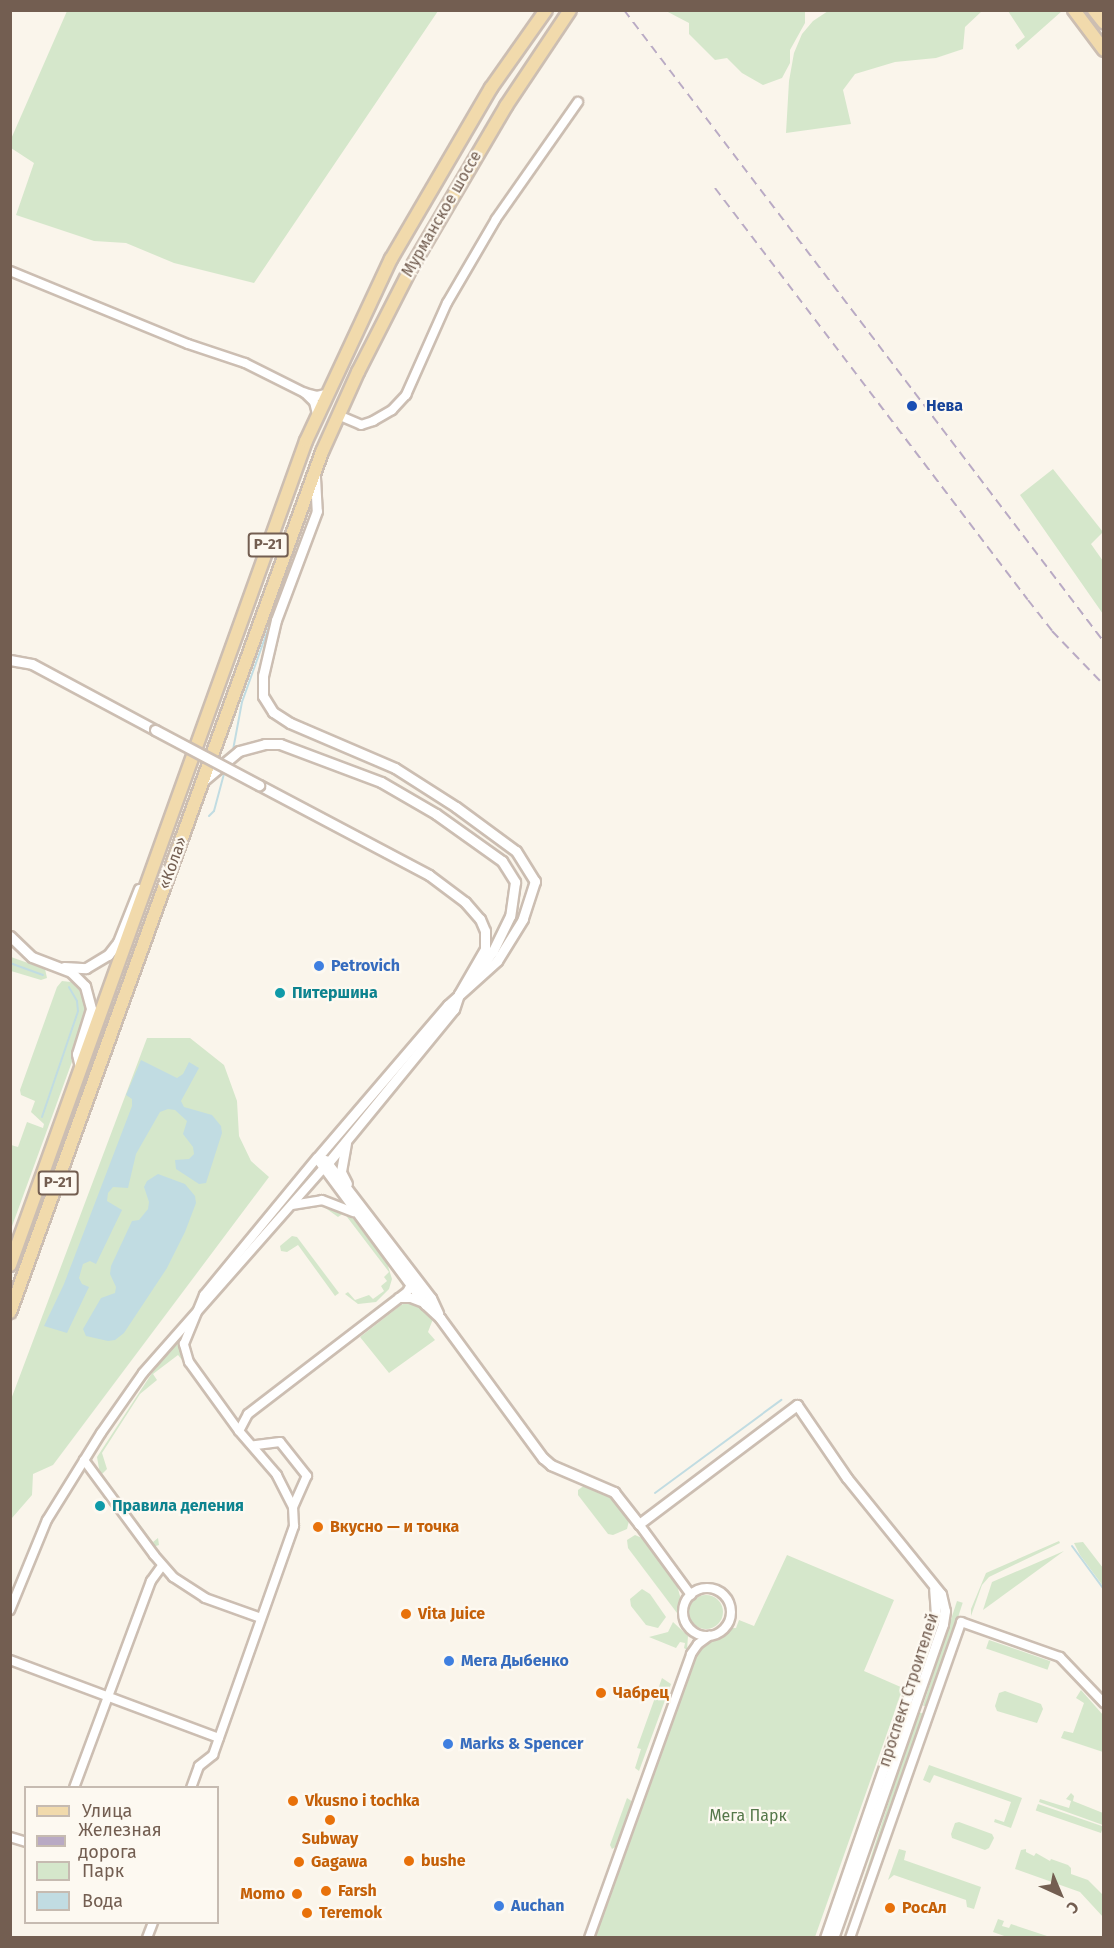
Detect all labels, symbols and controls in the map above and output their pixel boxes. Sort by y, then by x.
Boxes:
street label: Мурманское шоссе [398,148,486,280]
place label: Нева [926,396,963,416]
marker: Нева [903,397,921,415]
road number: Р-21 [247,533,289,557]
street label: «Кола» [155,834,191,892]
place label: Petrovich [331,956,400,976]
marker: Petrovich [312,959,326,973]
place label: Питершина [292,983,378,1003]
marker: Питершина [273,986,287,1000]
road number: Р-21 [37,1171,79,1195]
place label: Правила деления [112,1496,244,1516]
marker: Правила деления [93,1499,107,1513]
place label: Вкусно — и точка [330,1517,459,1537]
marker: Вкусно — и точка [311,1520,325,1534]
place label: Vita Juice [418,1604,485,1624]
marker: Vita Juice [399,1607,413,1621]
street label: проспект Строителей [875,1611,943,1769]
place label: Мега Дыбенко [461,1651,569,1671]
marker: Мега Дыбенко [442,1654,456,1668]
place label: Чабрец [613,1683,669,1703]
marker: Чабрец [594,1686,608,1700]
place label: Marks & Spencer [460,1734,583,1754]
marker: Marks & Spencer [441,1737,455,1751]
legend [24,1786,219,1924]
place label: Vkusno i tochka [305,1791,420,1811]
marker: Vkusno i tochka [286,1794,300,1808]
text: Улица [82,1800,132,1822]
park label: Мега Парк [709,1806,787,1826]
marker: Subway [323,1813,337,1827]
text: Железная дорога [78,1819,162,1863]
place label: Subway [302,1829,358,1849]
place label: bushe [421,1851,465,1871]
place label: Gagawa [311,1852,368,1872]
marker: bushe [402,1854,416,1868]
marker: Gagawa [292,1855,306,1869]
text: Парк [82,1860,124,1882]
north arrow [1030,1864,1090,1924]
place label: Farsh [338,1881,377,1901]
place label: Momo [240,1884,285,1904]
marker: Farsh [319,1884,333,1898]
marker: Momo [290,1887,304,1901]
text: Вода [82,1890,123,1912]
place label: Auchan [511,1896,564,1916]
text: С [1063,1897,1083,1917]
place label: РосАл [902,1898,947,1918]
marker: Auchan [492,1899,506,1913]
marker: РосАл [883,1901,897,1915]
place label: Teremok [319,1903,382,1923]
marker: Teremok [300,1906,314,1920]

